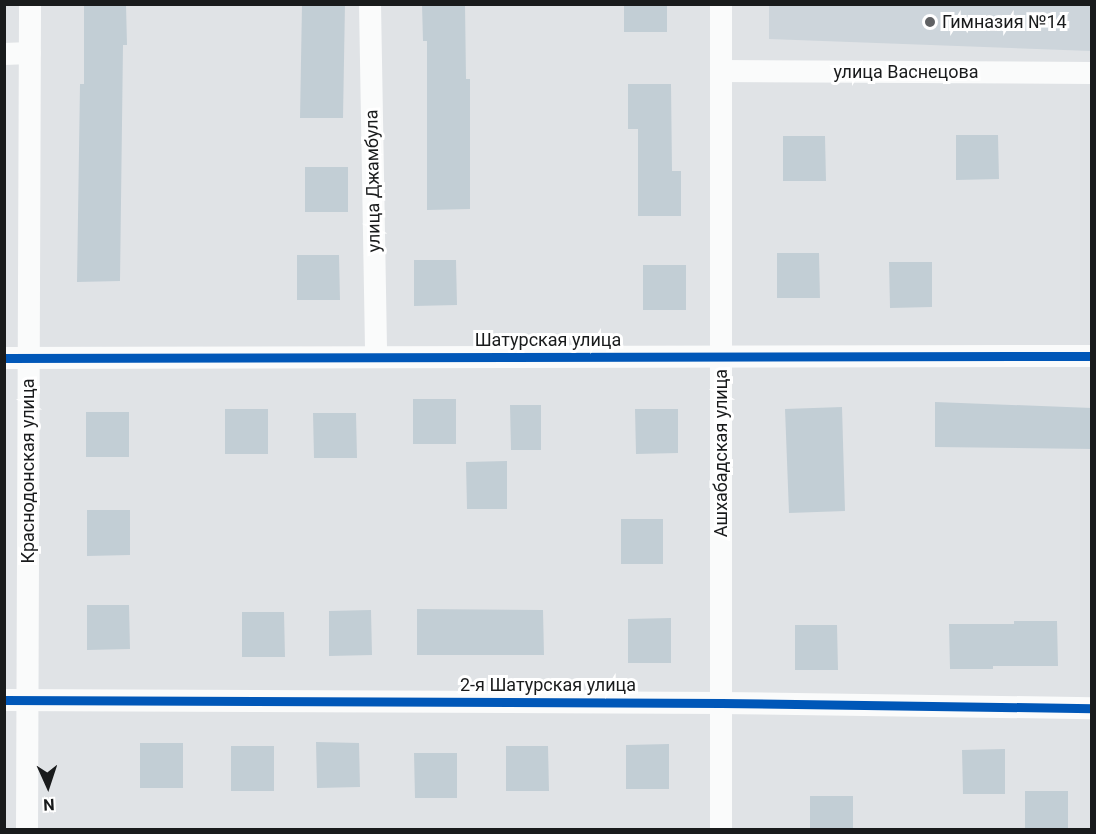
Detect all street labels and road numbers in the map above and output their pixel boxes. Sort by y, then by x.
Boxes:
street label: улица Васнецова [833,61,979,83]
street label: улица Джамбула [361,109,385,253]
street label: Шатурская улица [475,329,621,351]
street label: Ашхабадская улица [710,369,732,537]
street label: Краснодонская улица [17,379,39,563]
street label: 2-я Шатурская улица [460,674,636,696]

